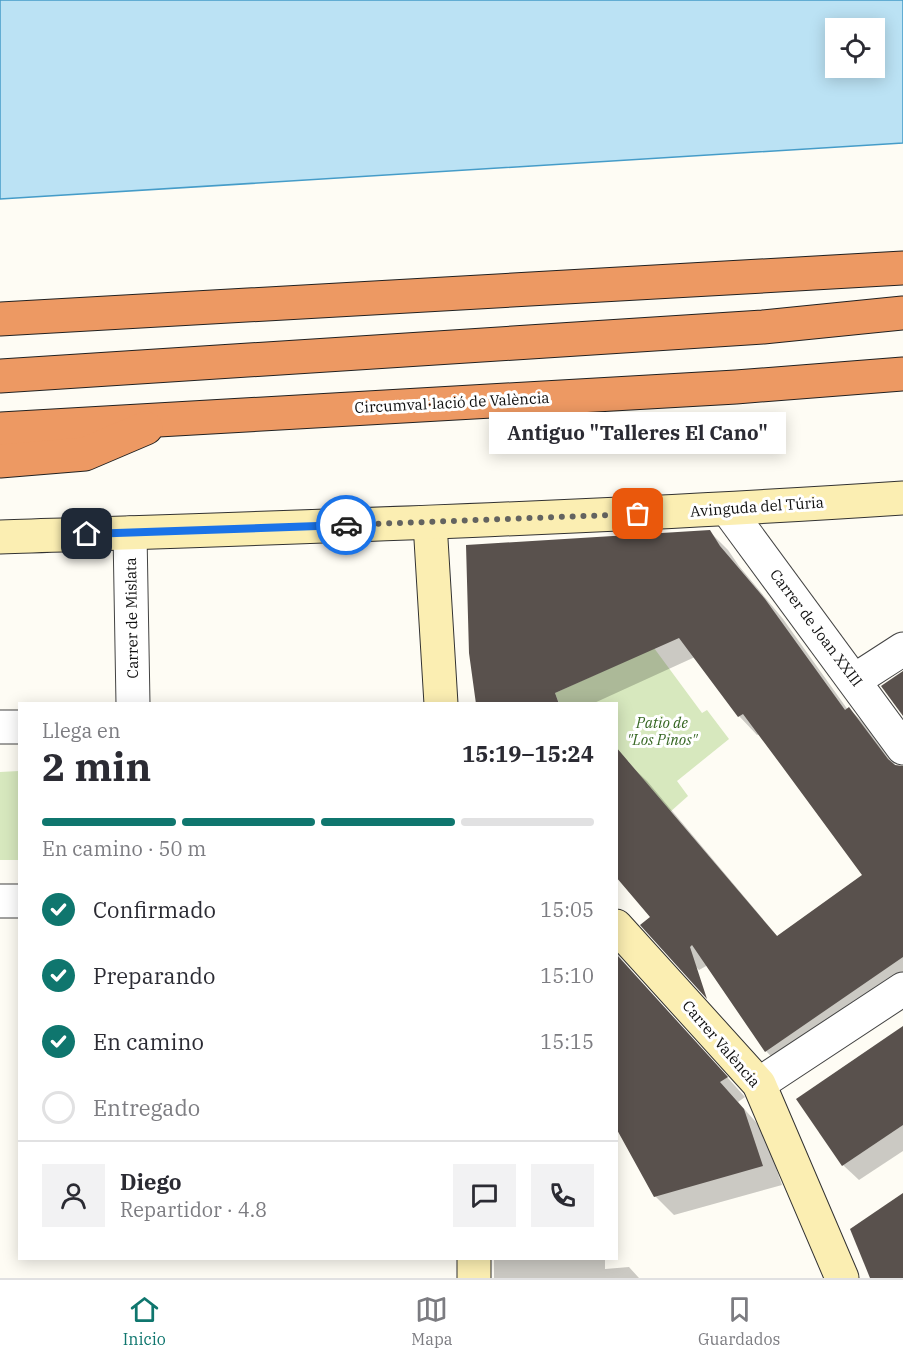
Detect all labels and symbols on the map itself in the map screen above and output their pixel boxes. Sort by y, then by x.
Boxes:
street label: Circumval·lació de València [354,388,550,417]
callout: Antiguo "Talleres El Cano" [490,412,786,454]
pin [612,488,663,539]
street label: Avinguda del Túria [689,492,824,521]
courier [316,495,376,555]
pin [61,508,112,559]
street label: Carrer de Mislata [121,557,142,679]
street label: Carrer de Joan XXIII [766,565,867,690]
park label: Patio de "Los Pinos" [627,713,698,749]
street label: Carrer València [678,996,764,1091]

